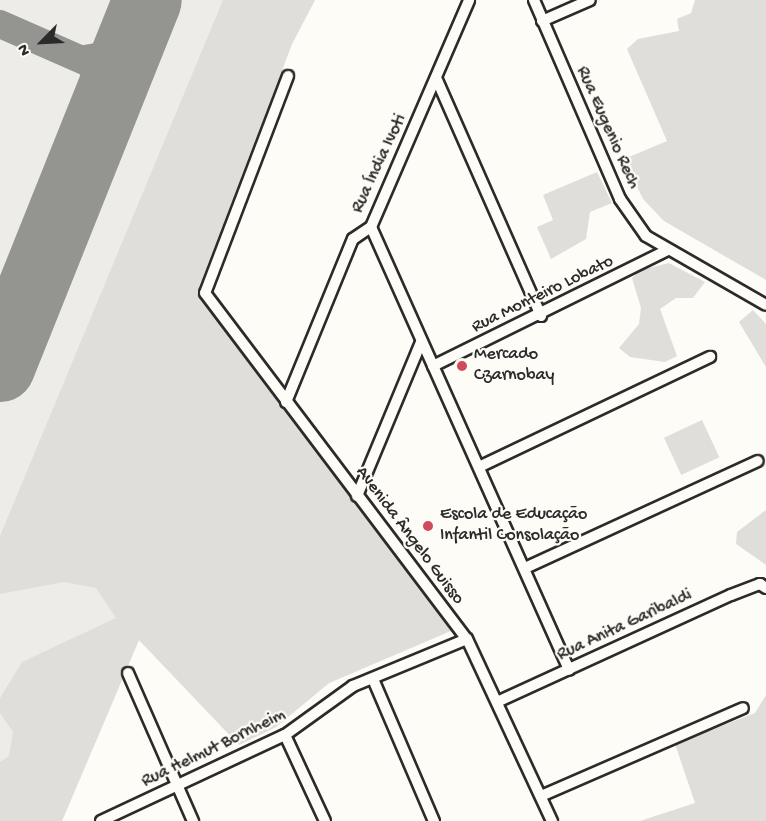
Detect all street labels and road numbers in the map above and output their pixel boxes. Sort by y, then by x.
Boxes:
street label: Rua Eugenio Rech [570,63,644,193]
street label: Rua Índia Ivoti [348,111,412,217]
street label: Rua Monteiro Lobato [469,251,617,339]
street label: Avenida Ângelo Guisso [350,463,468,609]
street label: Rua Anita Garibaldi [554,585,696,667]
street label: Rua Helmut Bornheim [138,705,290,793]

